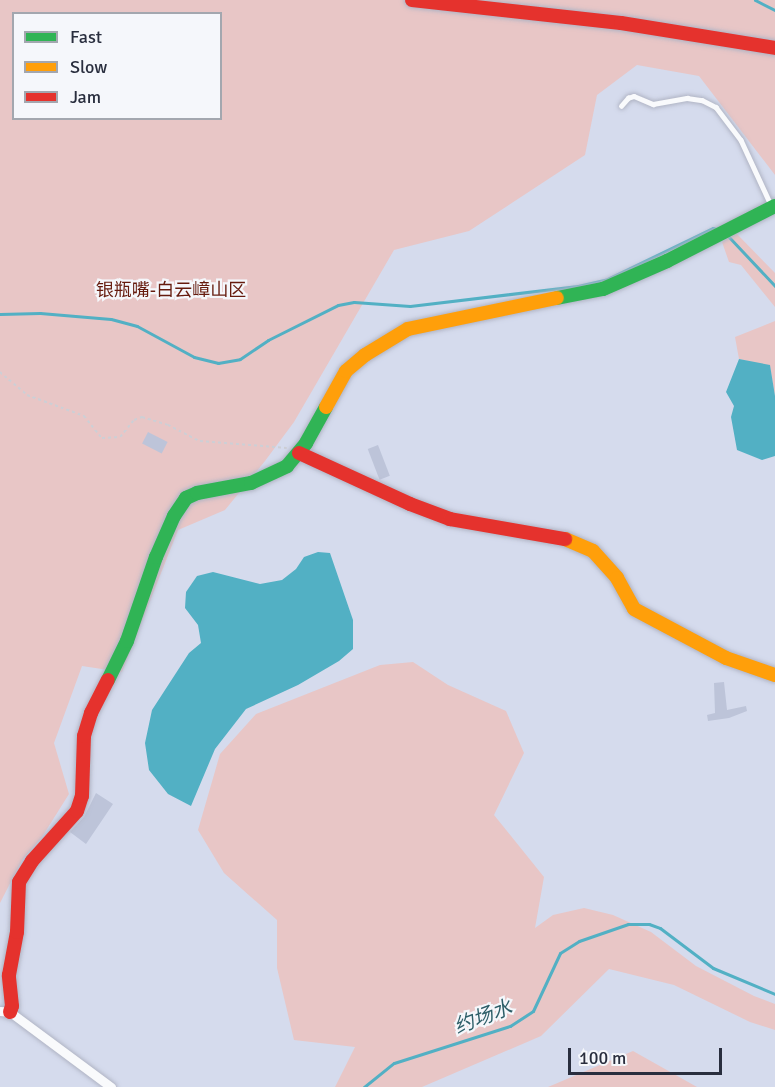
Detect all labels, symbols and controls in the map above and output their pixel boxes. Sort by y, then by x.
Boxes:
legend [12,12,222,120]
text: Fast [70,26,102,48]
text: Slow [70,56,107,78]
text: Jam [70,86,101,108]
park label: 银瓶嘴-白云嶂山区 [96,279,246,301]
water label: 约场水 [451,995,515,1039]
scale bar [571,1036,726,1074]
text: 100 m [579,1047,626,1069]

